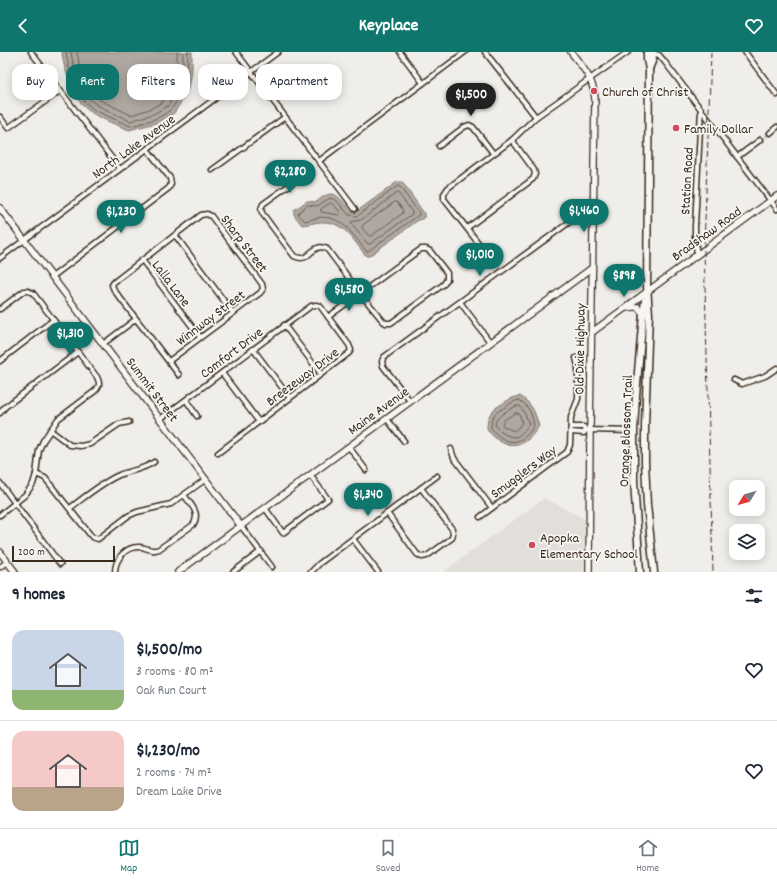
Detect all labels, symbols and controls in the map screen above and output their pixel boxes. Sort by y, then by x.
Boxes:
text: Keyplace [359,14,418,39]
icon: back [12,15,34,37]
icon: heart [743,15,765,37]
chip: Buy [12,64,58,100]
chip: Rent [66,64,119,100]
chip: Filters [127,64,190,100]
chip: New [198,64,248,100]
chip: Apartment [256,64,342,100]
pin: $1,500 [438,83,504,117]
place label: Church of Christ [602,83,688,103]
text: $1,500 [455,86,487,105]
marker: Church of Christ [589,86,599,96]
street label: North Lake Avenue [88,110,180,185]
place label: Family Dollar [684,120,754,140]
marker: Family Dollar [671,123,681,133]
street label: Station Road [676,147,700,215]
pin: $2,280 [257,160,323,194]
text: $2,280 [274,163,306,182]
pin: $1,460 [551,199,617,233]
pin: $1,230 [88,200,154,234]
text: $1,460 [569,202,599,221]
street label: Bradshaw Road [668,202,746,267]
text: $1,230 [106,203,136,222]
street label: Sharp Street [215,211,272,277]
pin: $1,010 [447,243,513,277]
text: $1,010 [466,246,494,265]
street label: Lalla Lane [146,257,195,312]
pin: $898 [600,264,648,298]
text: $898 [613,267,635,286]
pin: $1,580 [316,278,382,312]
text: $1,580 [334,281,364,300]
street label: Winnway Street [172,286,250,351]
street label: Old Dixie Highway [570,303,592,395]
pin: $1,310 [37,322,103,356]
street label: Comfort Drive [196,323,268,384]
text: $1,310 [56,325,84,344]
street label: Breezeway Drive [262,343,344,412]
street label: Summit Street [120,354,182,427]
street label: Orange Blossom Trail [615,374,639,487]
street label: Maine Avenue [344,383,414,441]
street label: Smugglers Way [487,441,562,504]
north arrow [729,480,765,516]
map controls [729,480,765,560]
pin: $1,340 [335,483,401,517]
text: $1,340 [353,486,383,505]
button: layers [729,524,765,560]
place label: Apopka Elementary School [540,529,639,565]
marker: Apopka Elementary School [527,540,537,550]
scale bar [12,544,115,563]
text: 200 m [18,545,45,561]
text: 9 homes [12,584,65,608]
icon: filters [743,585,765,607]
text: $1,500/mo [136,639,202,663]
icon: home [44,646,92,694]
icon: heart [743,659,765,681]
text: 3 rooms · 80 m² [136,663,213,682]
text: Oak Run Court [136,682,206,701]
text: $1,230/mo [136,740,200,764]
icon: home [44,747,92,795]
icon: heart [743,760,765,782]
text: 2 rooms · 74 m² [136,764,211,783]
text: Dream Lake Drive [136,783,222,802]
tab: Map [118,837,140,877]
tab: Saved [376,837,400,877]
tab: Home [636,837,659,877]

